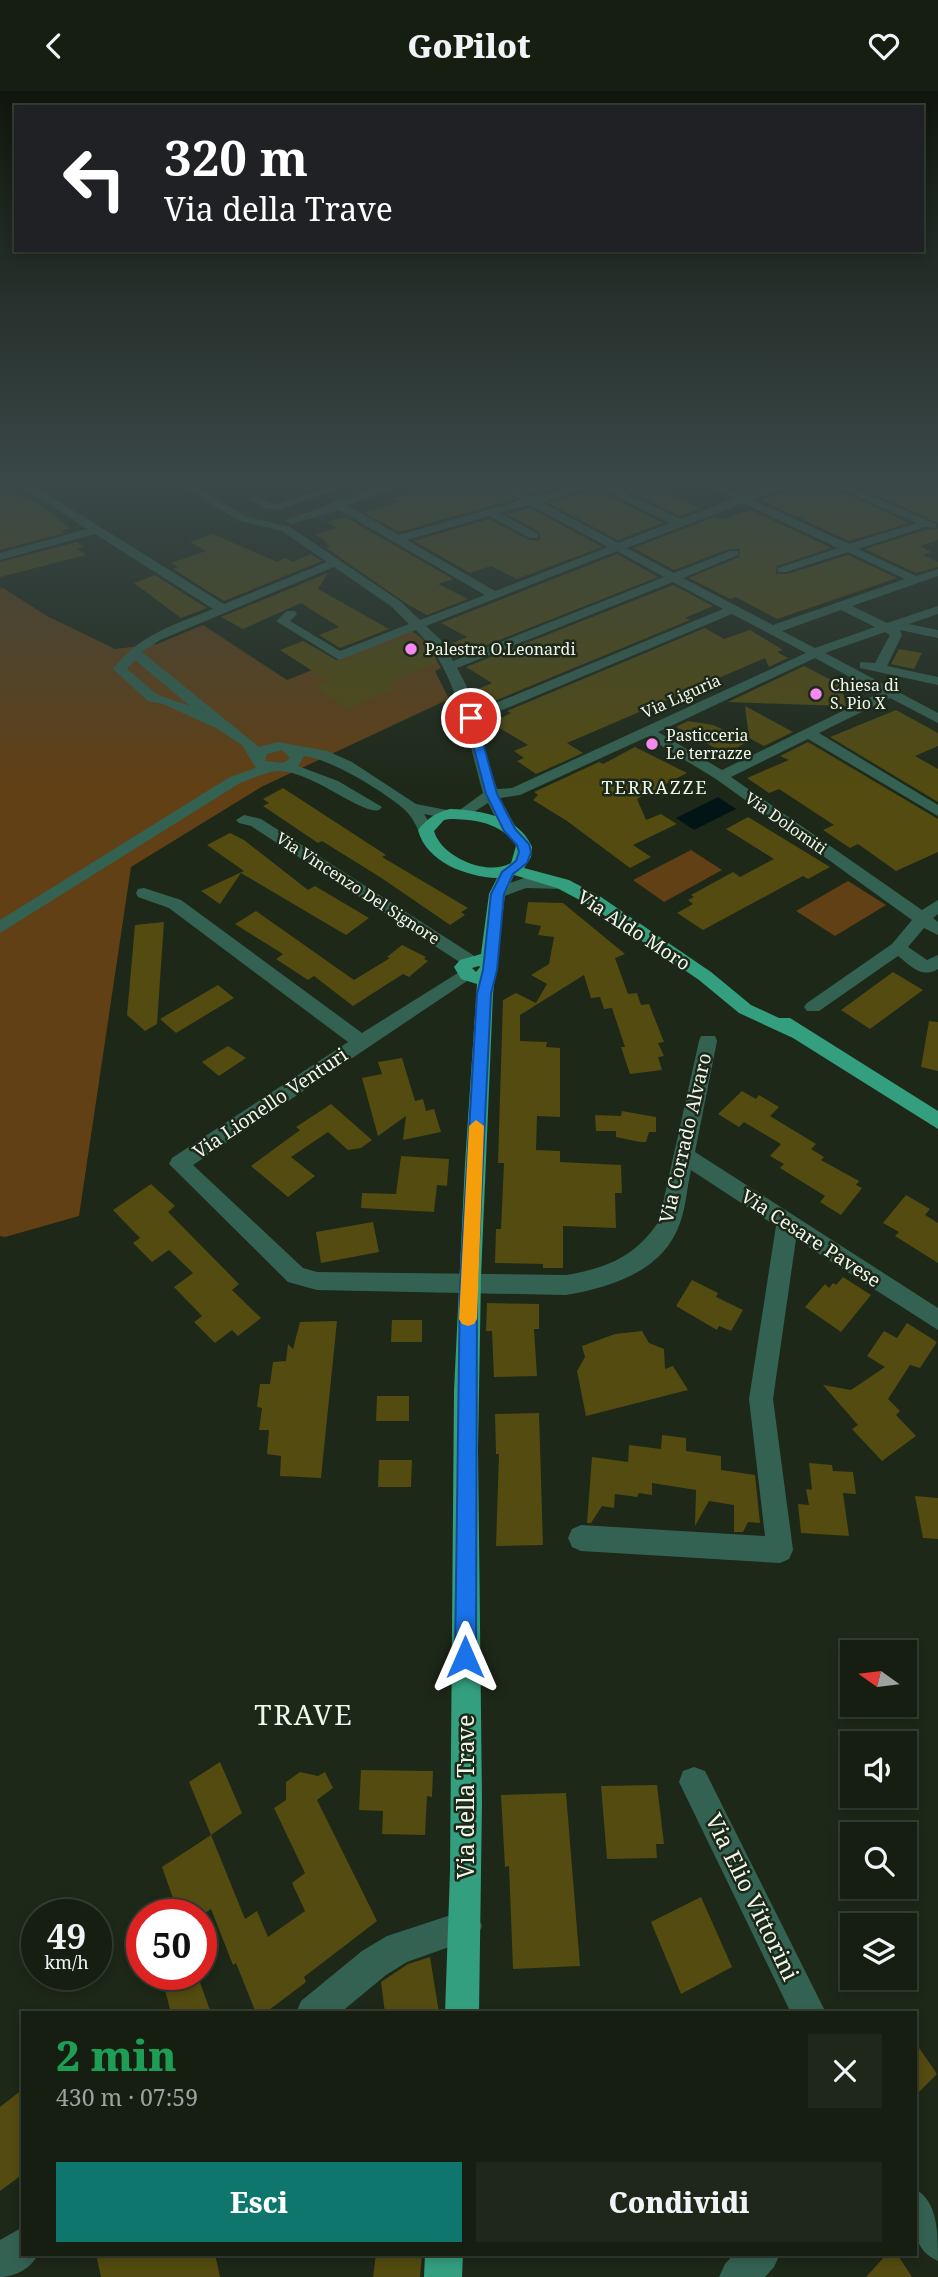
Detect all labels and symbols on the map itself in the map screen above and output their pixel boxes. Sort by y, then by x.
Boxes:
place label: Palestra O.Leonardi [425,638,576,660]
marker: Palestra O.Leonardi [403,641,419,657]
street label: Via Liguria [638,669,724,723]
place label: Chiesa di S. Pio X [830,674,899,714]
marker: Chiesa di S. Pio X [808,686,824,702]
pin [441,688,501,748]
place label: Pasticceria Le terrazze [666,724,752,764]
marker: Pasticceria Le terrazze [644,736,660,752]
district label: TERRAZZE [601,775,709,799]
street label: Via Dolomiti [741,787,831,859]
street label: Via Vincenzo Del Signore [272,827,444,949]
street label: Via Aldo Moro [572,884,696,976]
street label: Via Lionello Venturi [188,1041,352,1165]
street label: Via Corrado Alvaro [653,1050,717,1226]
street label: Via Cesare Pavese [736,1183,886,1293]
position arrow [428,1620,502,1694]
north arrow [840,1640,917,1717]
district label: TRAVE [254,1695,354,1733]
street label: Via della Trave [449,1715,481,1879]
street label: Via Elio Vittorini [698,1807,808,1986]
speed limit sign: 50 [126,1899,217,1990]

